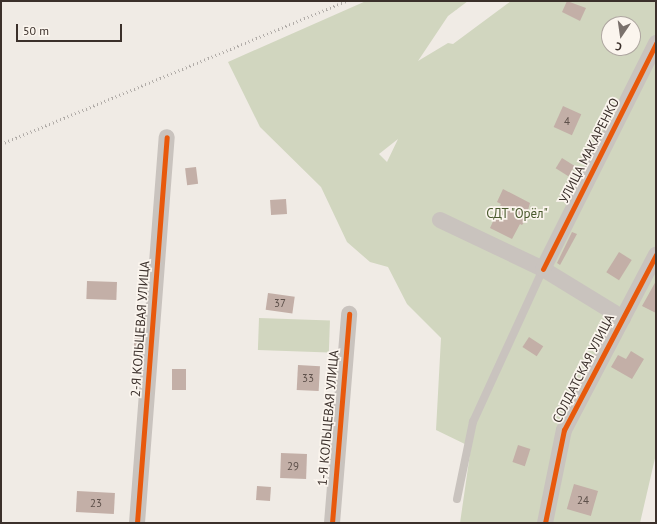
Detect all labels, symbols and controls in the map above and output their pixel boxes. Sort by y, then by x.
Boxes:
scale bar [18,16,124,42]
north arrow [601,16,641,56]
text: 50 m [23,23,49,38]
text: С [614,39,623,54]
street label: УЛИЦА МАКАРЕНКО [557,95,623,207]
house number: 4 [564,114,570,128]
park label: СДТ "Орёл" [486,206,548,222]
street label: 2-Я КОЛЬЦЕВАЯ УЛИЦА [128,260,154,398]
house number: 37 [274,296,286,310]
street label: СОЛДАТСКАЯ УЛИЦА [550,312,618,426]
street label: 1-Я КОЛЬЦЕВАЯ УЛИЦА [315,349,343,487]
house number: 33 [302,371,314,385]
house number: 29 [287,459,299,473]
house number: 24 [577,493,589,507]
house number: 23 [90,496,102,510]

